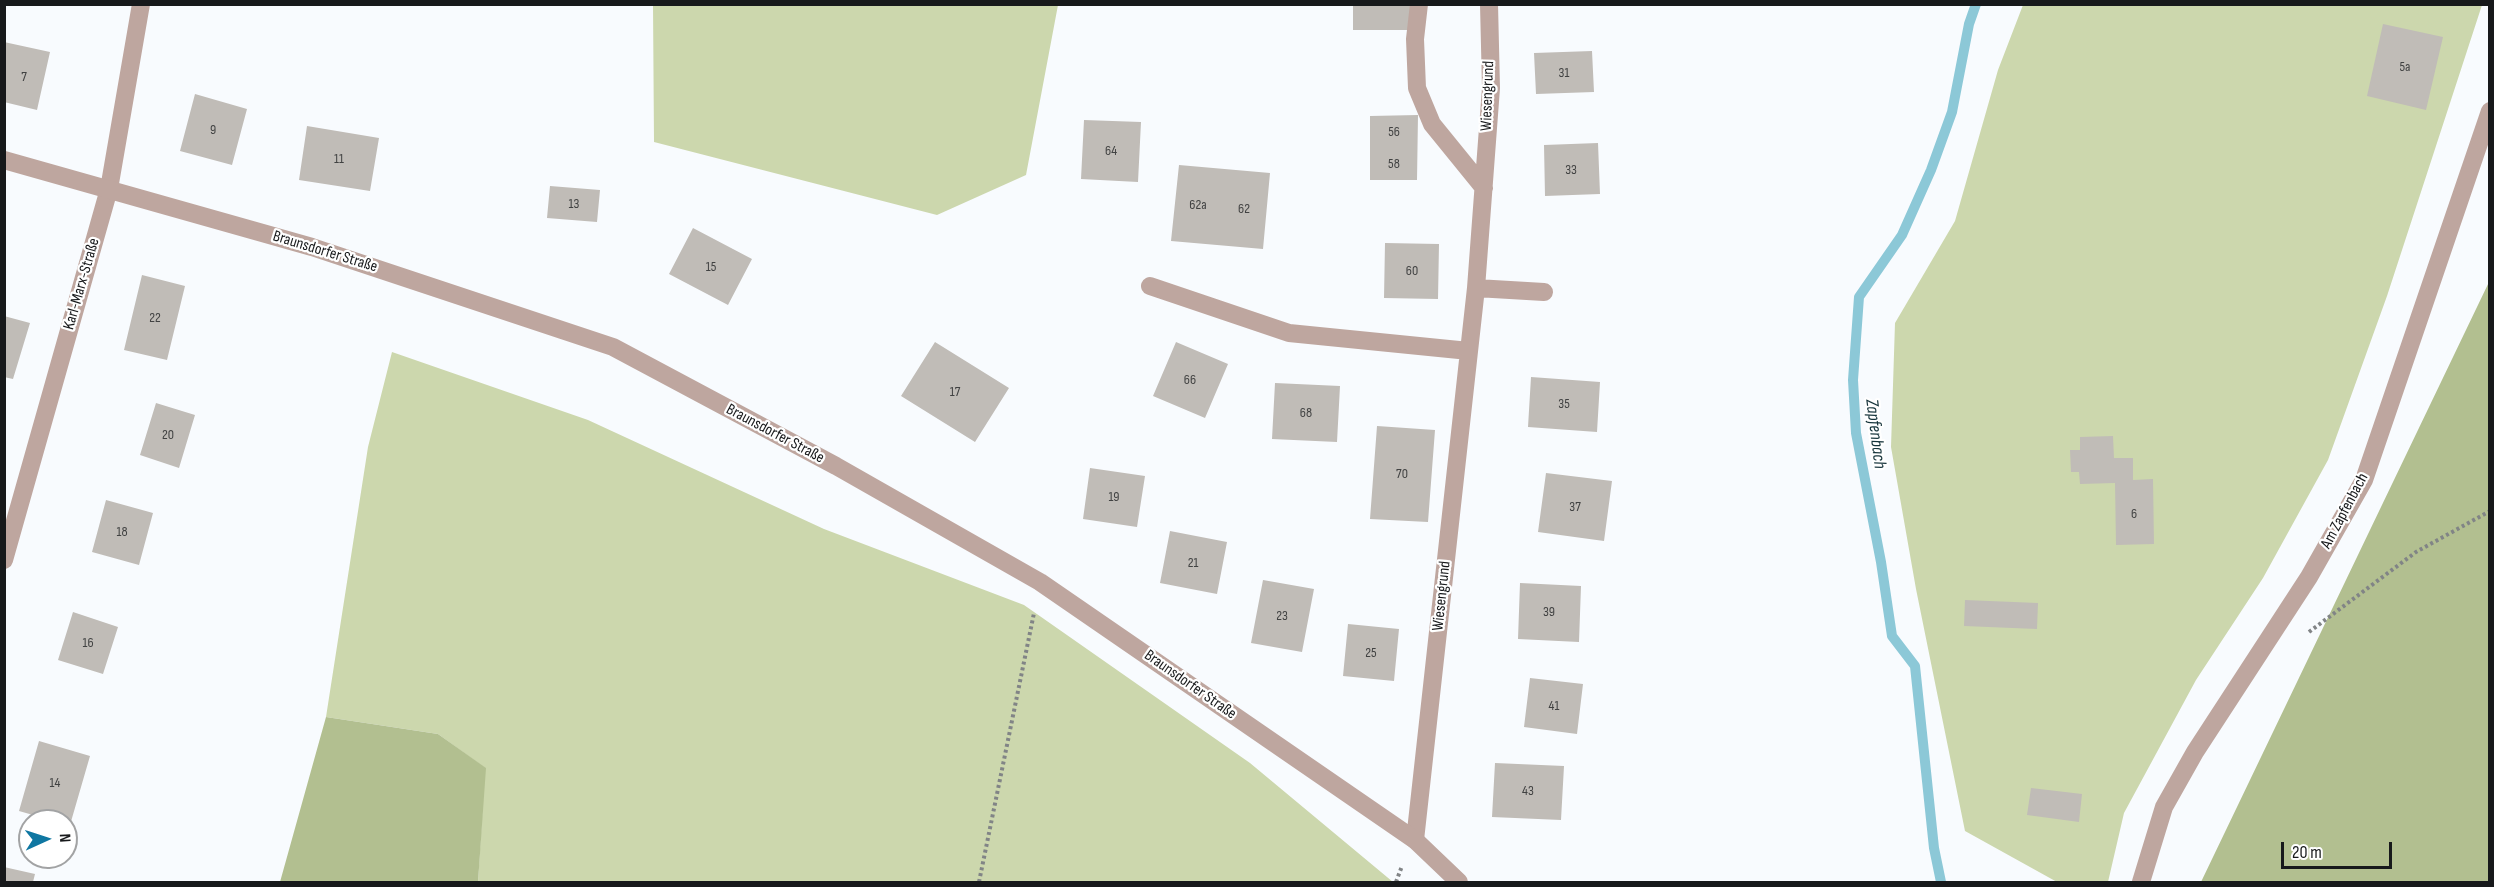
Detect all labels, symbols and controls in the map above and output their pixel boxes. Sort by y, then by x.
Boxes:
house number: 5a [2399,59,2411,75]
street label: Wiesengrund [1477,61,1499,131]
house number: 31 [1559,65,1569,81]
house number: 7 [21,69,27,85]
house number: 9 [210,122,216,138]
house number: 56 [1388,124,1400,140]
house number: 64 [1105,143,1117,159]
house number: 11 [334,151,344,167]
house number: 58 [1388,156,1400,172]
house number: 33 [1565,162,1577,178]
house number: 13 [569,196,579,212]
house number: 62a [1189,197,1207,213]
house number: 62 [1238,201,1250,217]
street label: Braunsdorfer Straße [270,227,380,277]
street label: Karl-Marx-Straße [60,236,104,332]
house number: 15 [706,259,716,275]
house number: 60 [1406,263,1418,279]
house number: 22 [149,310,161,326]
house number: 66 [1184,372,1196,388]
house number: 17 [950,384,960,400]
house number: 35 [1558,396,1570,412]
water label: Zapfenbach [1860,398,1890,470]
street label: Braunsdorfer Straße [723,400,827,468]
house number: 68 [1300,405,1312,421]
house number: 20 [162,427,174,443]
house number: 70 [1396,466,1408,482]
street label: Am Zapfenbach [2317,470,2373,552]
house number: 19 [1108,489,1120,505]
house number: 37 [1569,499,1581,515]
house number: 6 [2131,506,2137,522]
house number: 18 [116,524,128,540]
house number: 21 [1188,555,1198,571]
street label: Wiesengrund [1429,560,1455,632]
house number: 39 [1543,604,1555,620]
house number: 23 [1276,608,1288,624]
house number: 16 [82,635,94,651]
house number: 25 [1365,645,1377,661]
street label: Braunsdorfer Straße [1140,646,1240,724]
house number: 41 [1549,698,1559,714]
house number: 14 [50,775,60,791]
house number: 43 [1522,783,1534,799]
north arrow [18,809,78,869]
scale bar [2284,830,2395,868]
text: N [55,833,74,843]
text: 20 m [2292,842,2322,863]

